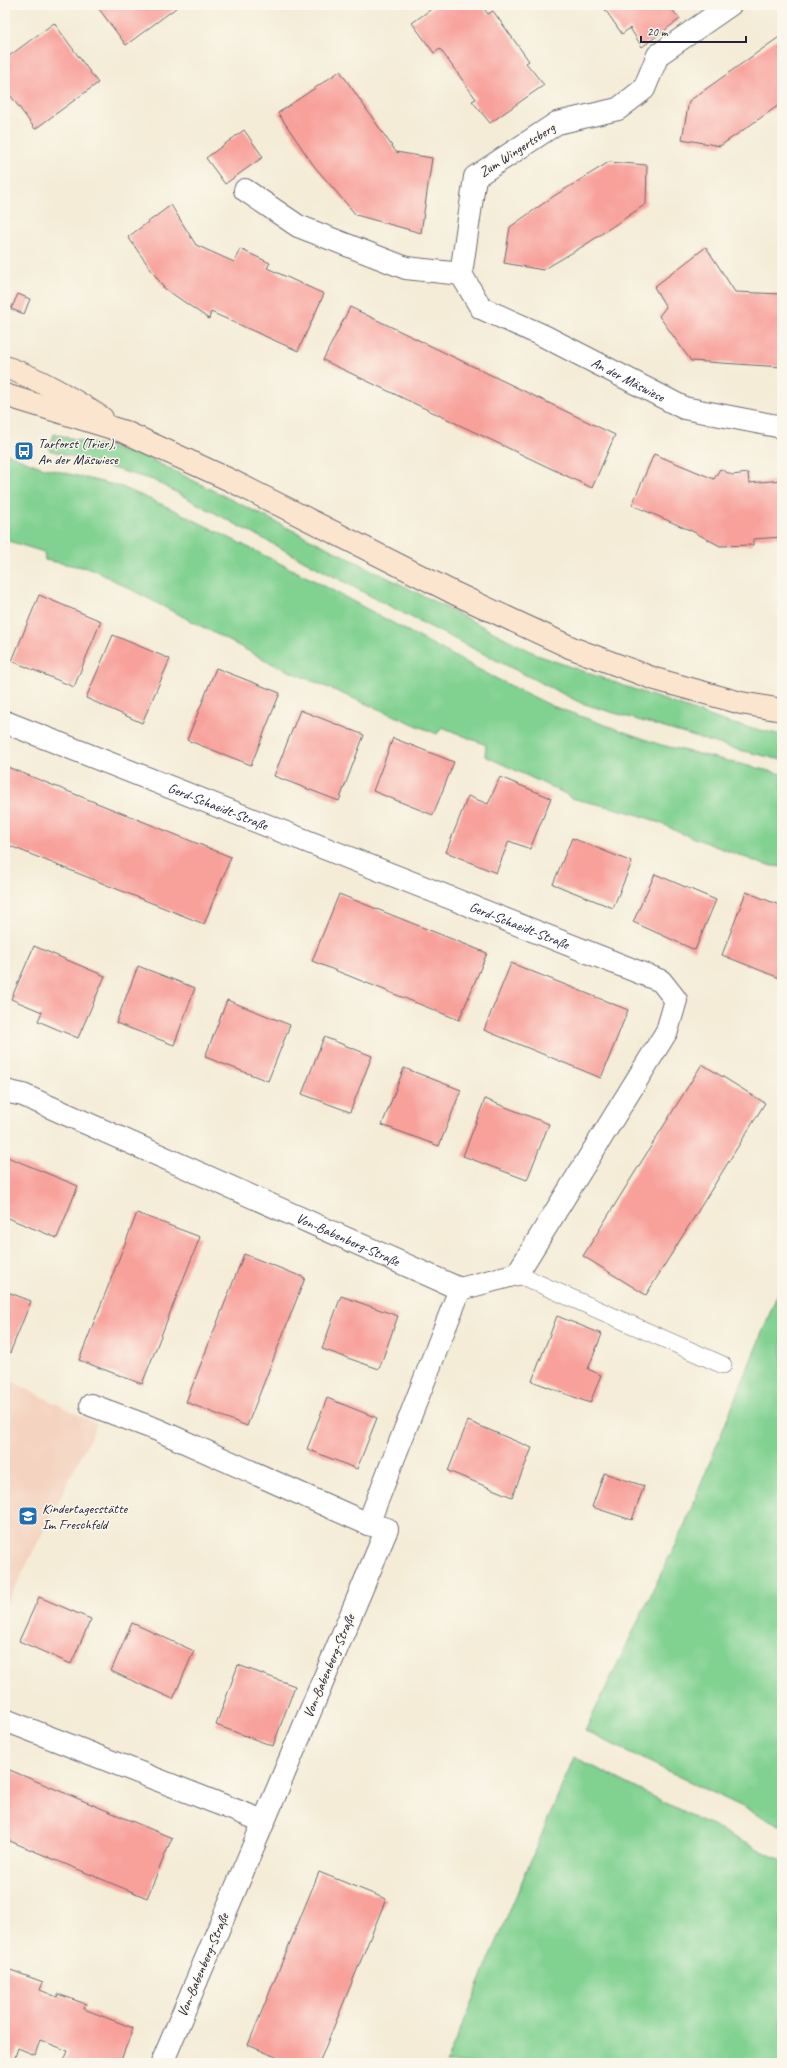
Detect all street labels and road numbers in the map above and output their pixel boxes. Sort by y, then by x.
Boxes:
street label: Zum Wingertsberg [476,119,559,181]
street label: An der Mäswiese [589,353,669,406]
street label: Gerd-Schaeidt-Straße [166,779,272,834]
street label: Gerd-Schaeidt-Straße [467,898,573,953]
street label: Von-Babenberg-Straße [294,1209,403,1270]
street label: Von-Babenberg-Straße [300,1610,359,1720]
street label: Von-Babenberg-Straße [174,1909,233,2019]

